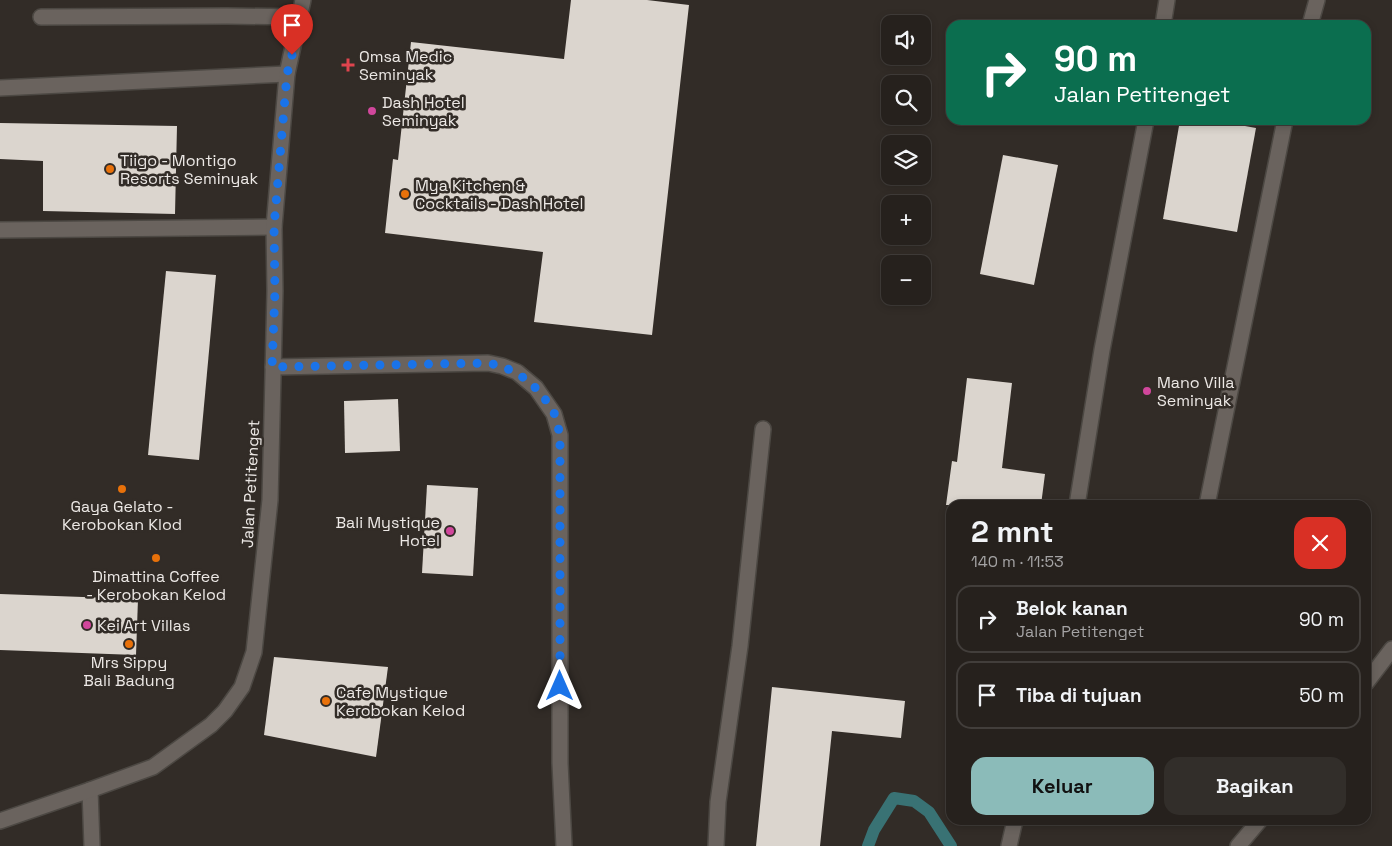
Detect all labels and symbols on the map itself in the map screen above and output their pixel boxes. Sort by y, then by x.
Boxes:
pin [271,4,313,55]
place label: Omsa Medic Seminyak [359,46,452,85]
marker: Omsa Medic Seminyak [341,58,355,72]
place label: Dash Hotel Seminyak [382,92,465,131]
marker: Dash Hotel Seminyak [366,105,378,117]
place label: Tiigo - Montigo Resorts Seminyak [120,150,258,189]
marker: Tiigo - Montigo Resorts Seminyak [104,163,116,175]
place label: Mya Kitchen & Cocktails - Dash Hotel [415,175,583,214]
marker: Mya Kitchen & Cocktails - Dash Hotel [399,188,411,200]
place label: Mano Villa Seminyak [1157,372,1235,411]
marker: Mano Villa Seminyak [1141,385,1153,397]
street label: Jalan Petitenget [237,419,264,549]
marker: Gaya Gelato - Kerobokan Klod [116,483,128,495]
place label: Gaya Gelato - Kerobokan Klod [62,496,182,535]
place label: Bali Mystique Hotel [336,512,440,551]
marker: Bali Mystique Hotel [444,525,456,537]
marker: Dimattina Coffee - Kerobokan Kelod [150,552,162,564]
place label: Dimattina Coffee - Kerobokan Kelod [86,566,226,605]
place label: Kei Art Villas [97,615,190,636]
marker: Kei Art Villas [81,619,93,631]
marker: Mrs Sippy Bali Badung [123,638,135,650]
place label: Mrs Sippy Bali Badung [83,652,175,691]
position arrow [533,659,585,711]
place label: Cafe Mystique Kerobokan Kelod [336,682,465,721]
marker: Cafe Mystique Kerobokan Kelod [320,695,332,707]

